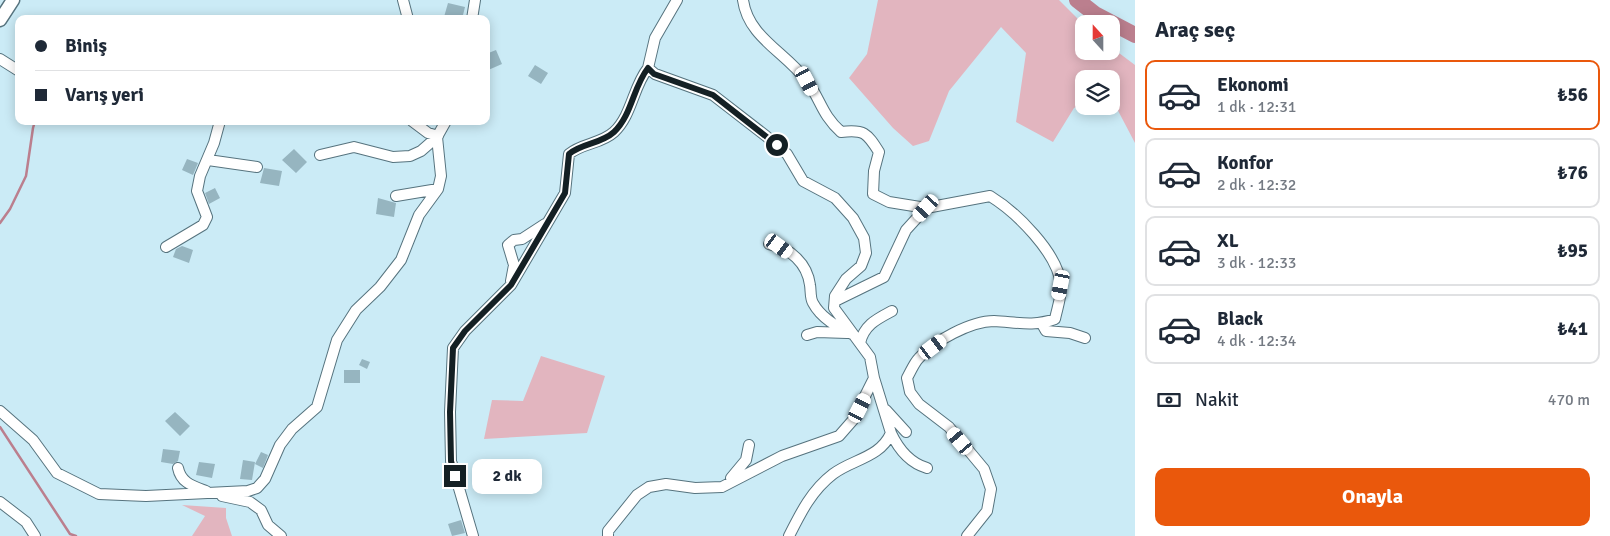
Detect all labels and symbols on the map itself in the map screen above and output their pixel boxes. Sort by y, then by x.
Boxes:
north arrow [1075,15,1120,60]
car [793,64,820,98]
route start [766,134,788,156]
car [910,192,941,224]
car [762,231,795,261]
car [1050,269,1071,301]
car [916,332,949,362]
car [846,391,873,425]
car [944,425,975,457]
callout: 2 dk [472,458,542,494]
route end [444,465,466,487]

